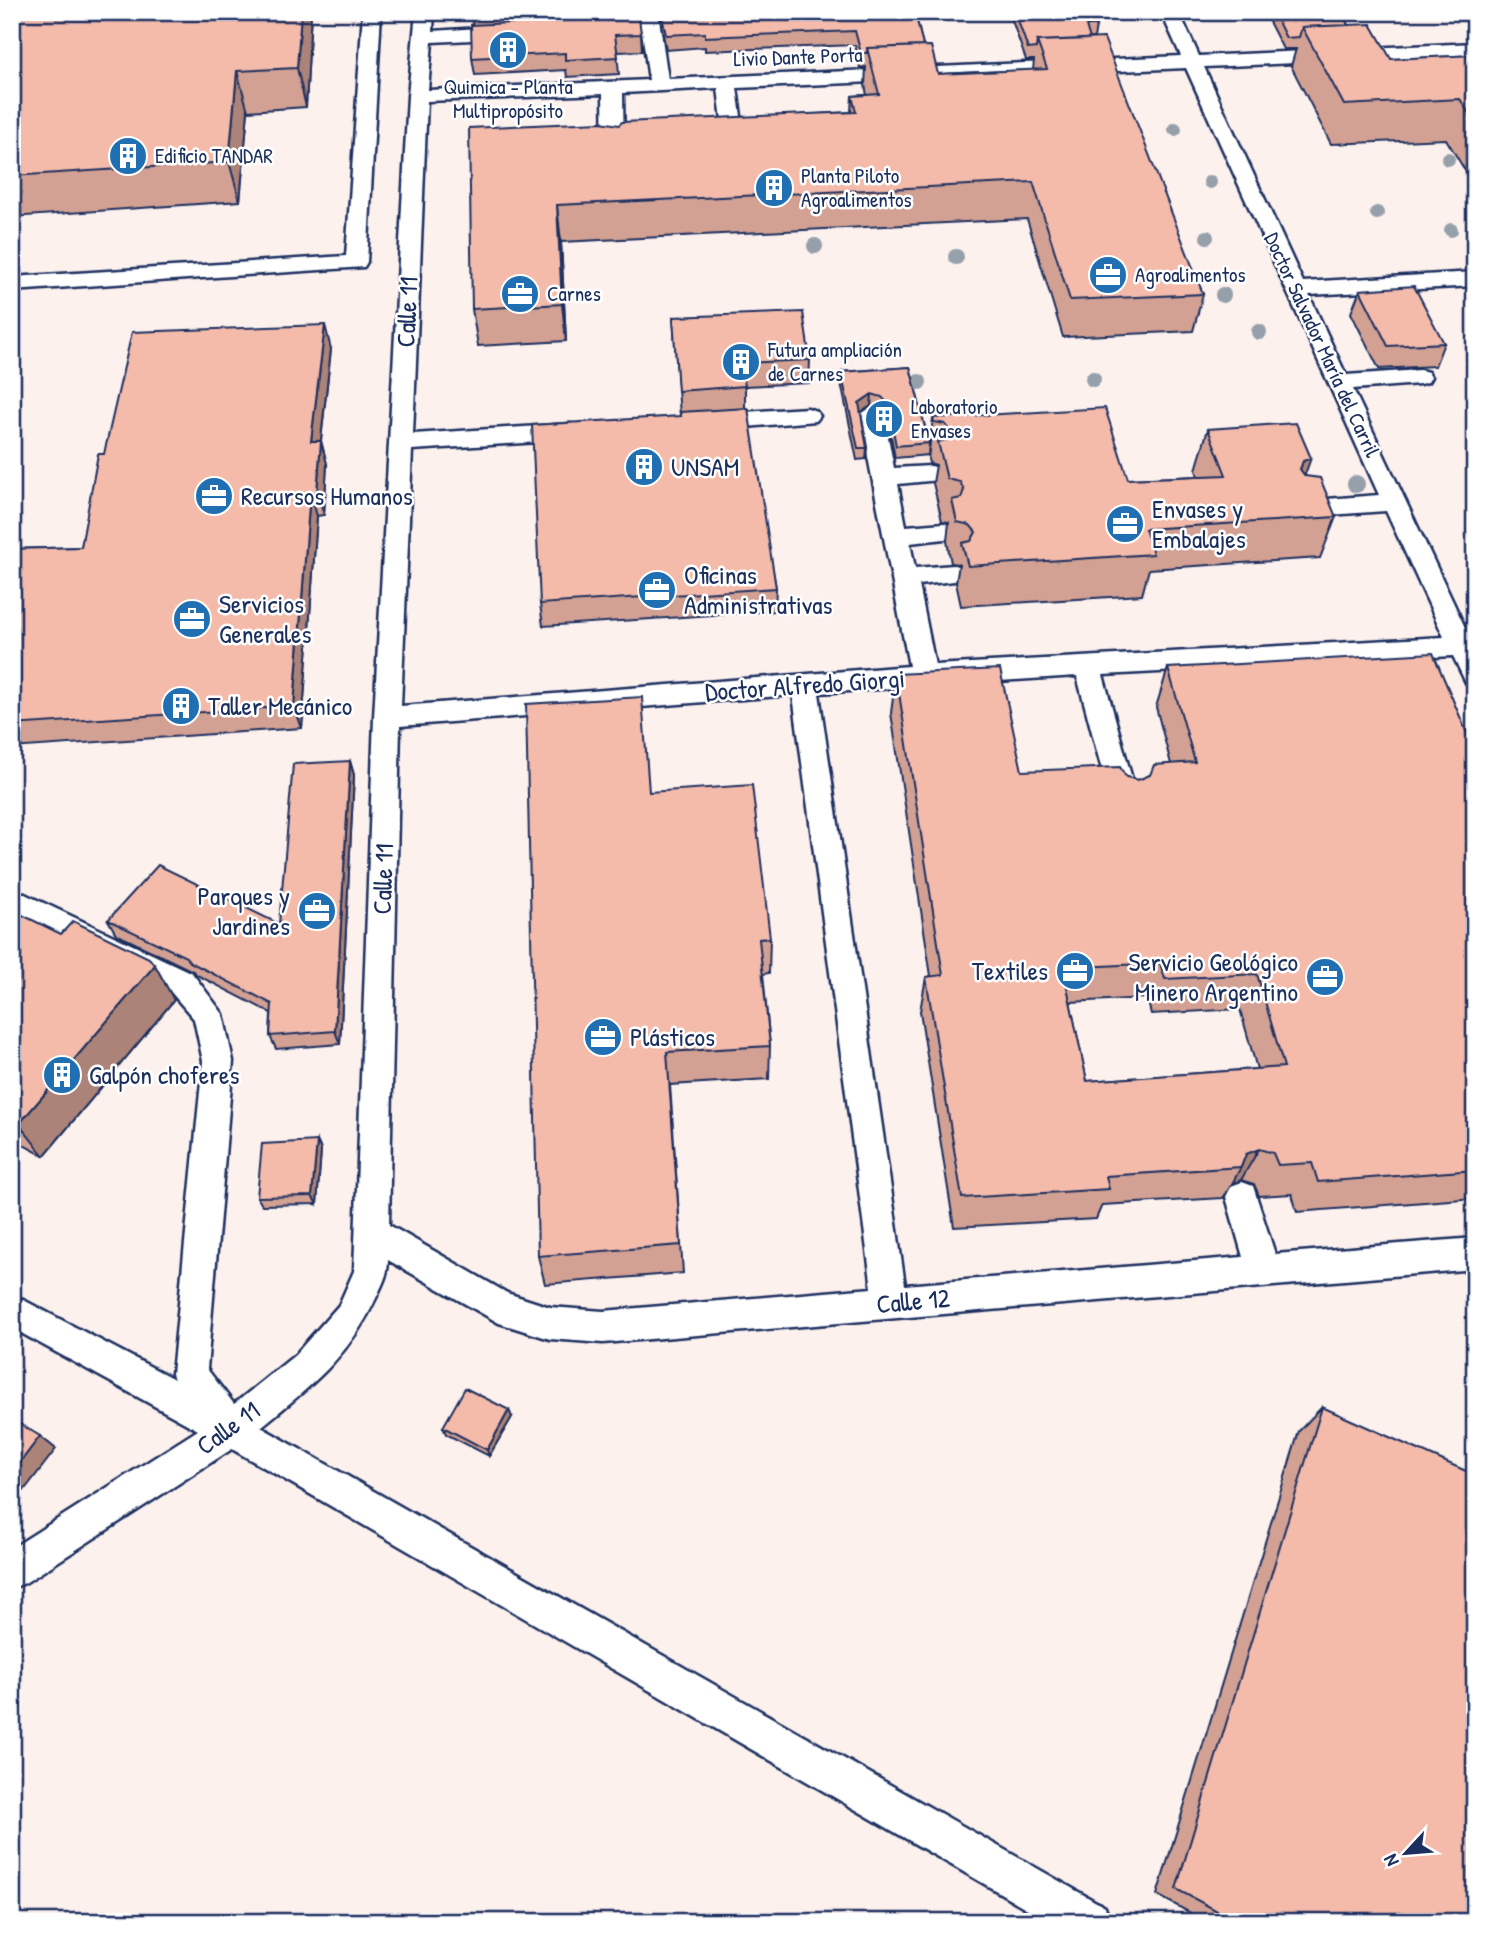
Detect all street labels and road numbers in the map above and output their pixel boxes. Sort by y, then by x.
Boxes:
street label: Livio Dante Porta [733,40,863,73]
street label: Doctor Salvador María del Carril [1258,228,1387,462]
street label: Calle 11 [387,276,426,348]
street label: Doctor Alfredo Giorgi [704,660,906,709]
street label: Calle 11 [364,843,401,915]
street label: Calle 12 [875,1280,951,1321]
street label: Calle 11 [189,1393,267,1463]

